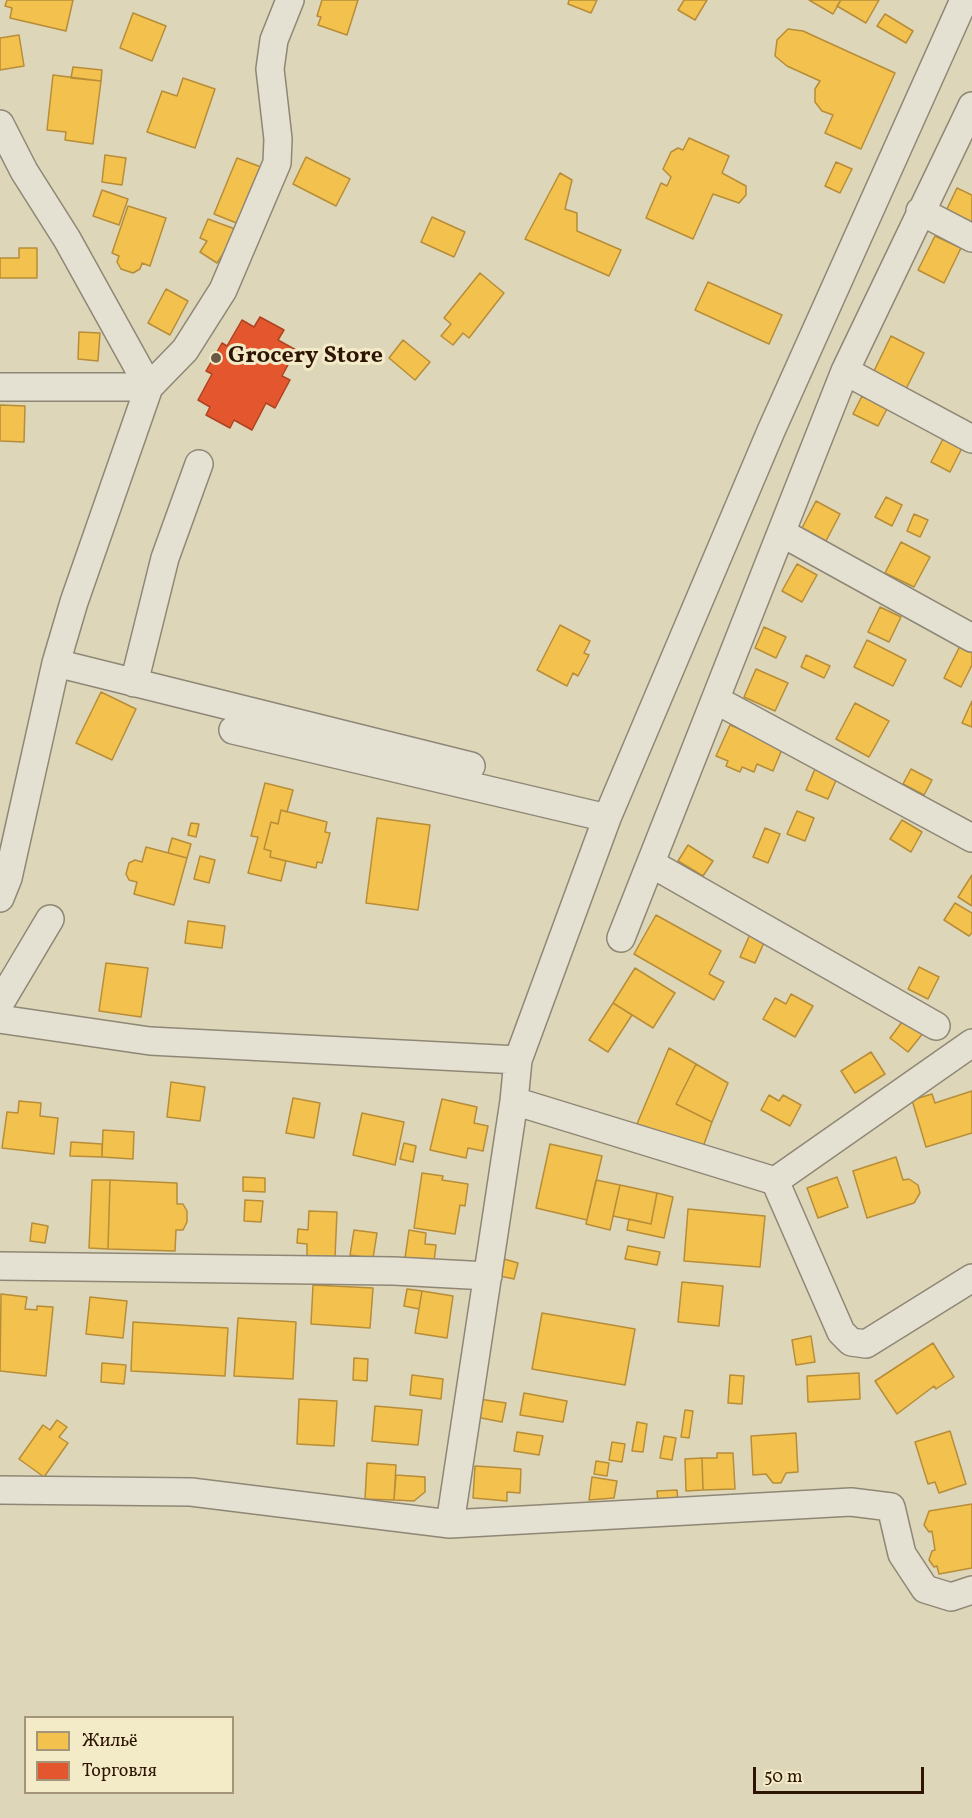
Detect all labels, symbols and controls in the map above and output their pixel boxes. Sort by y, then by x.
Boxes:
place label: Grocery Store [228,344,383,372]
marker: Grocery Store [209,351,223,365]
legend [24,1716,234,1794]
text: Жильё [82,1729,138,1754]
scale bar [756,1755,927,1793]
text: Торговля [82,1759,157,1784]
text: 50 m [764,1765,803,1790]

